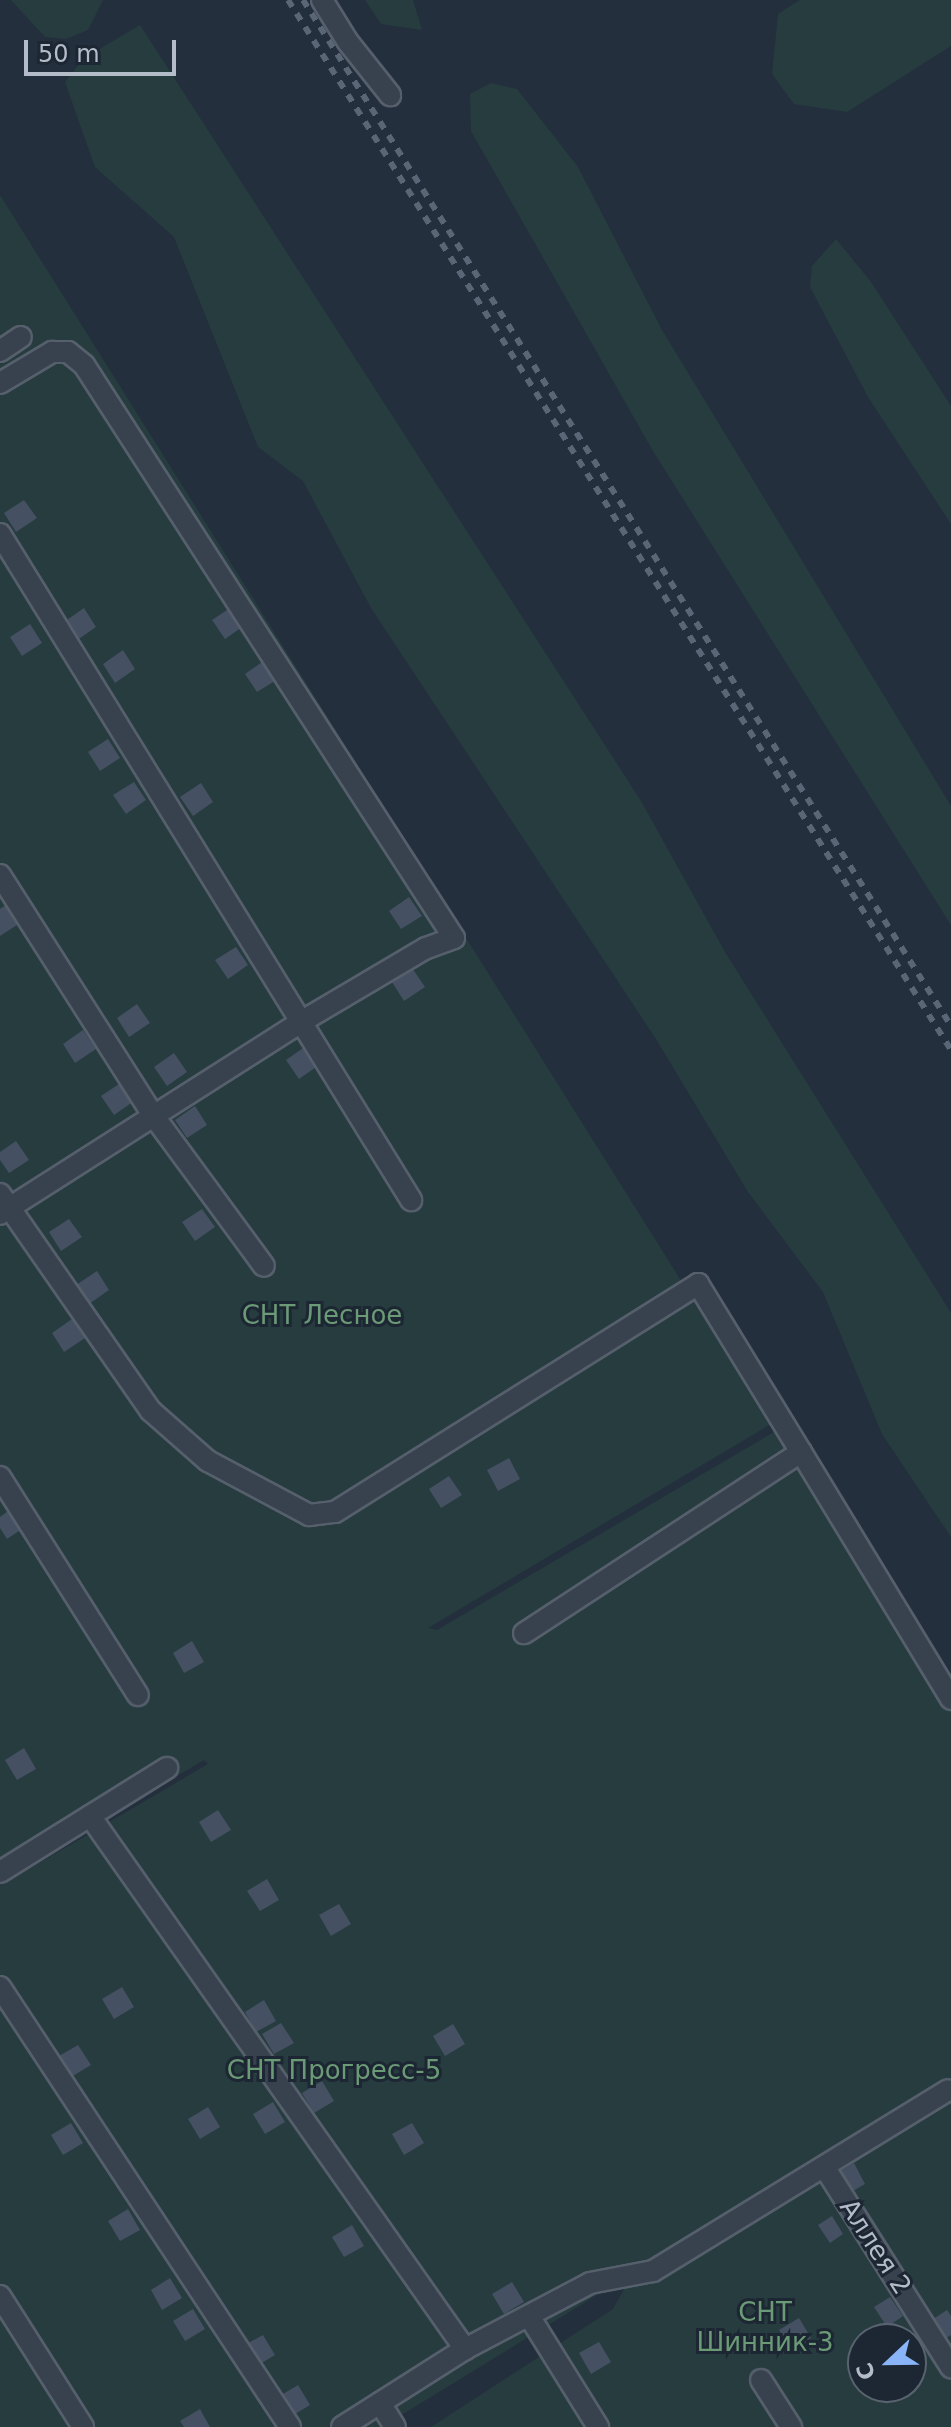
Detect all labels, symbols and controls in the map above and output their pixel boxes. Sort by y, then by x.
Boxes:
scale bar [28,24,180,74]
text: 50 m [38,40,100,68]
park label: СНТ Лесное [242,1300,402,1332]
park label: СНТ Прогресс-5 [227,2055,441,2087]
street label: Аллея 2 [833,2193,917,2301]
park label: СНТ Шинник-3 [696,2297,834,2358]
north arrow [847,2323,927,2403]
text: С [852,2359,881,2384]

